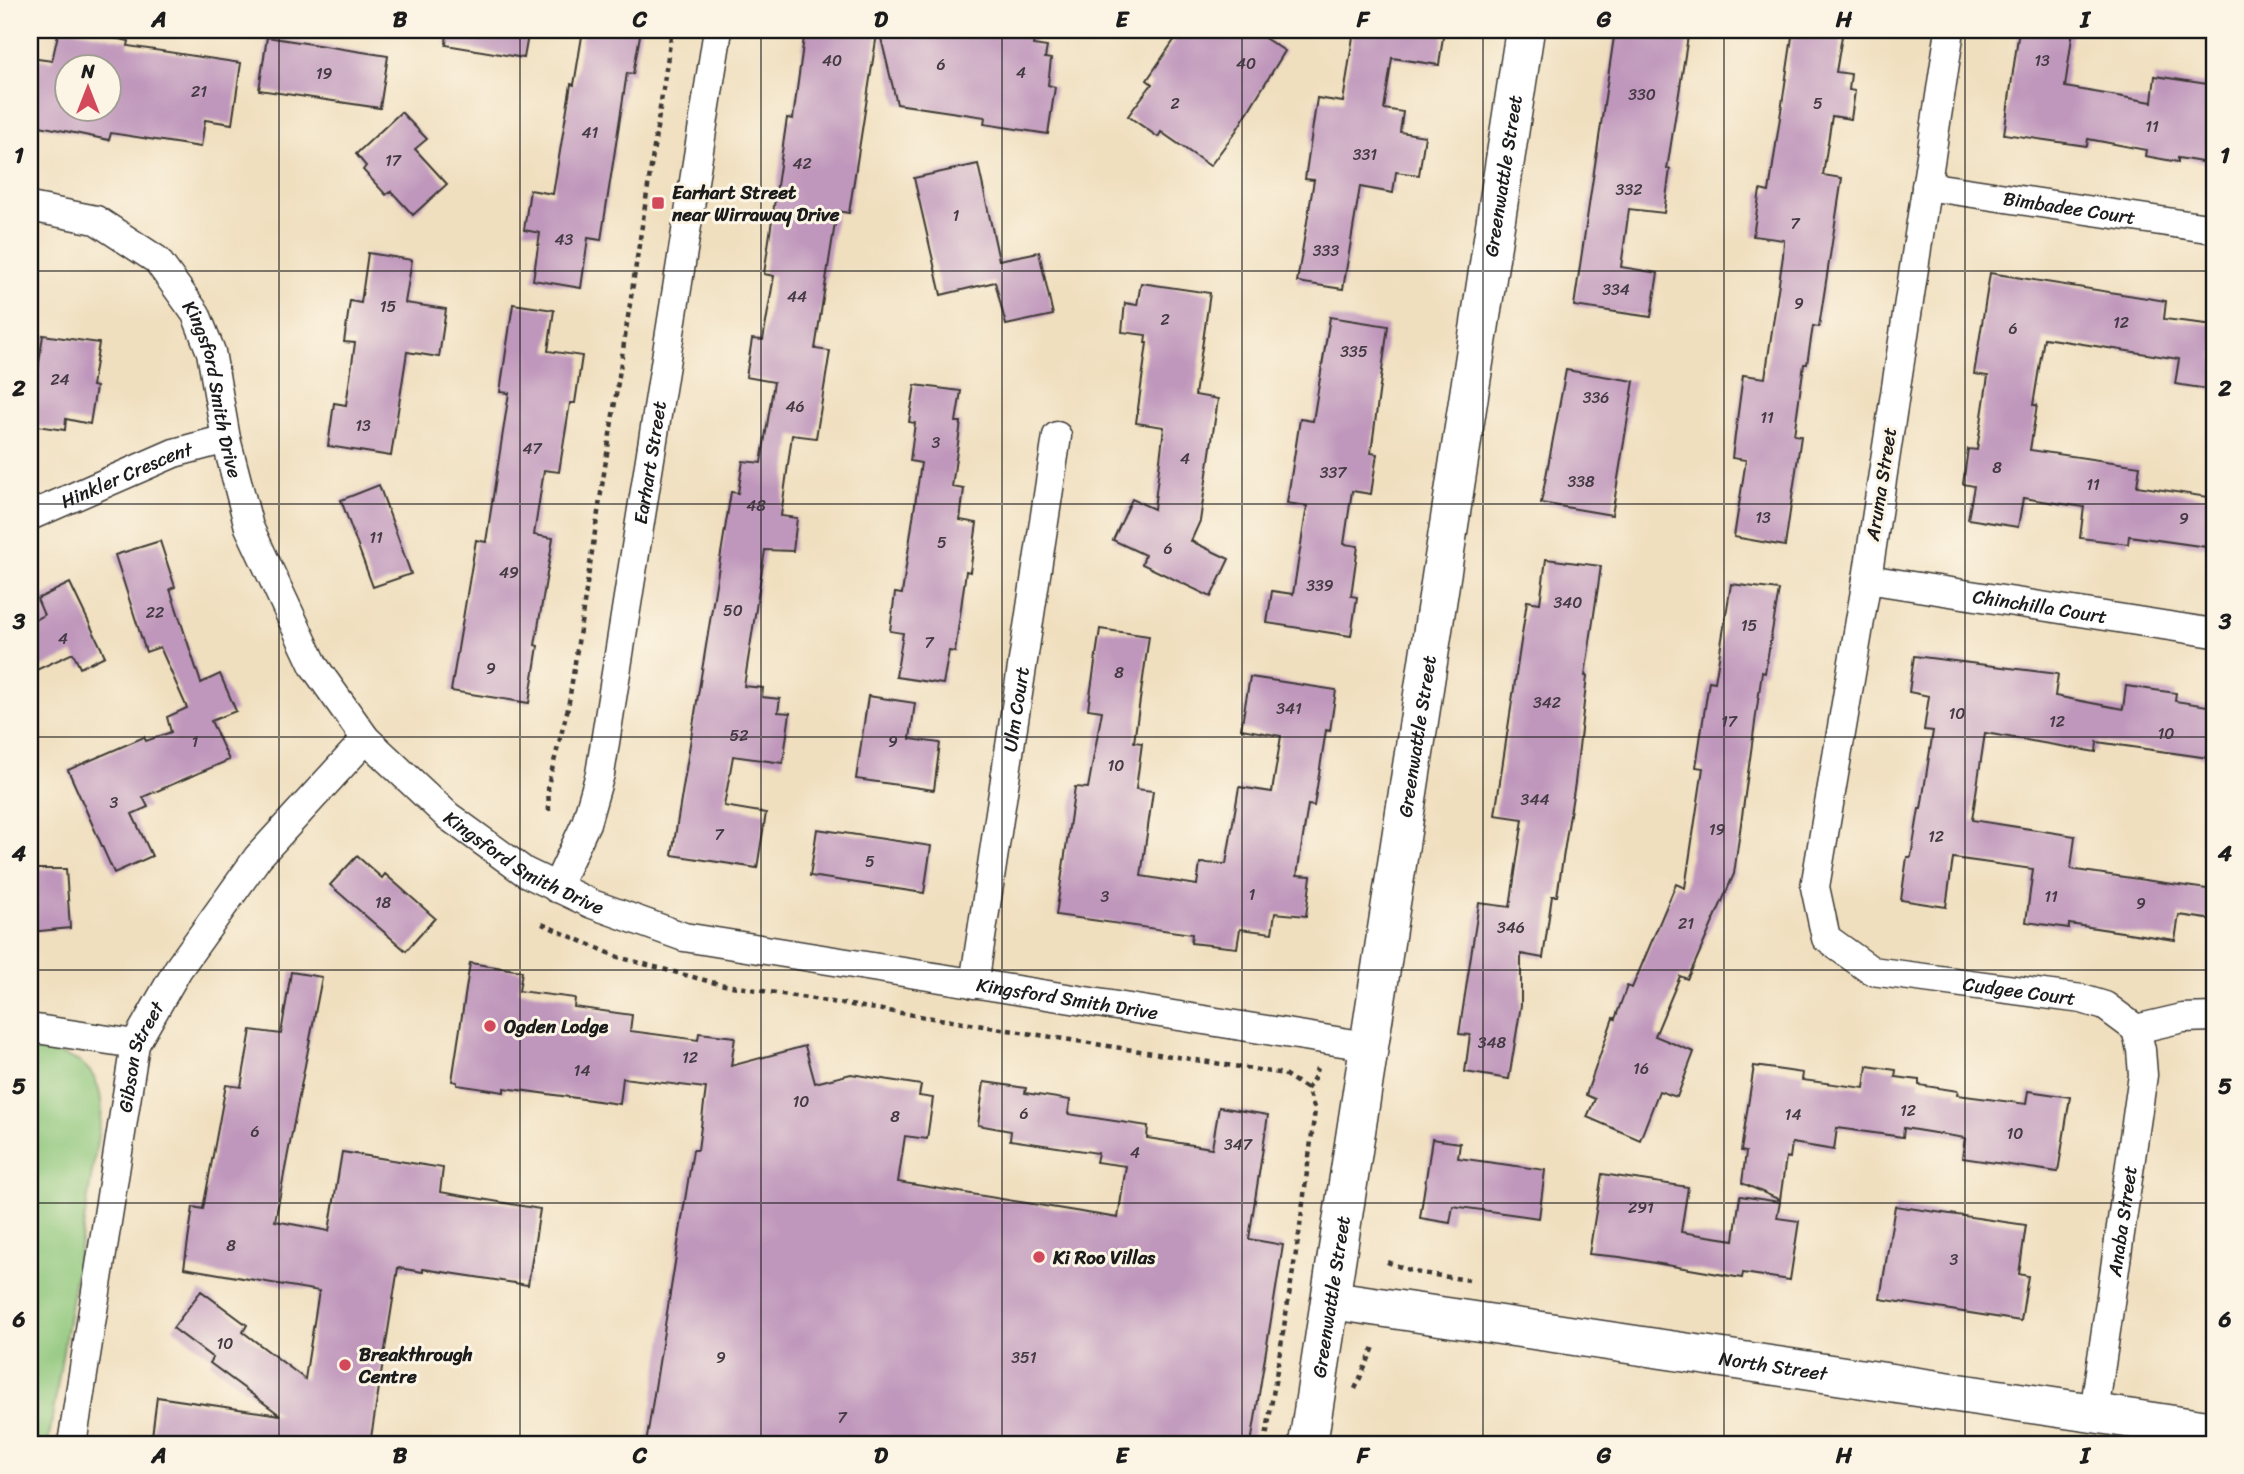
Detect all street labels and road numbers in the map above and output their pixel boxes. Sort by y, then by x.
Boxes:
street label: Greenwattle Street [1474,93,1531,259]
street label: Bimbadee Court [2001,181,2138,234]
street label: Kingsford Smith Drive [174,293,252,482]
street label: Earhart Street [623,398,675,526]
street label: Aruma Street [1856,425,1906,544]
street label: Hinkler Crescent [55,432,197,517]
street label: Chinchilla Court [1971,579,2109,633]
street label: Greenwattle Street [1388,653,1445,819]
street label: Ulm Court [993,664,1038,754]
street label: Kingsford Smith Drive [437,801,609,924]
street label: Kingsford Smith Drive [974,967,1161,1029]
street label: Cudgee Court [1961,967,2078,1014]
street label: Gibson Street [108,994,173,1115]
street label: Anaba Street [2097,1163,2146,1280]
street label: Greenwattle Street [1302,1214,1359,1380]
street label: North Street [1717,1341,1831,1390]

